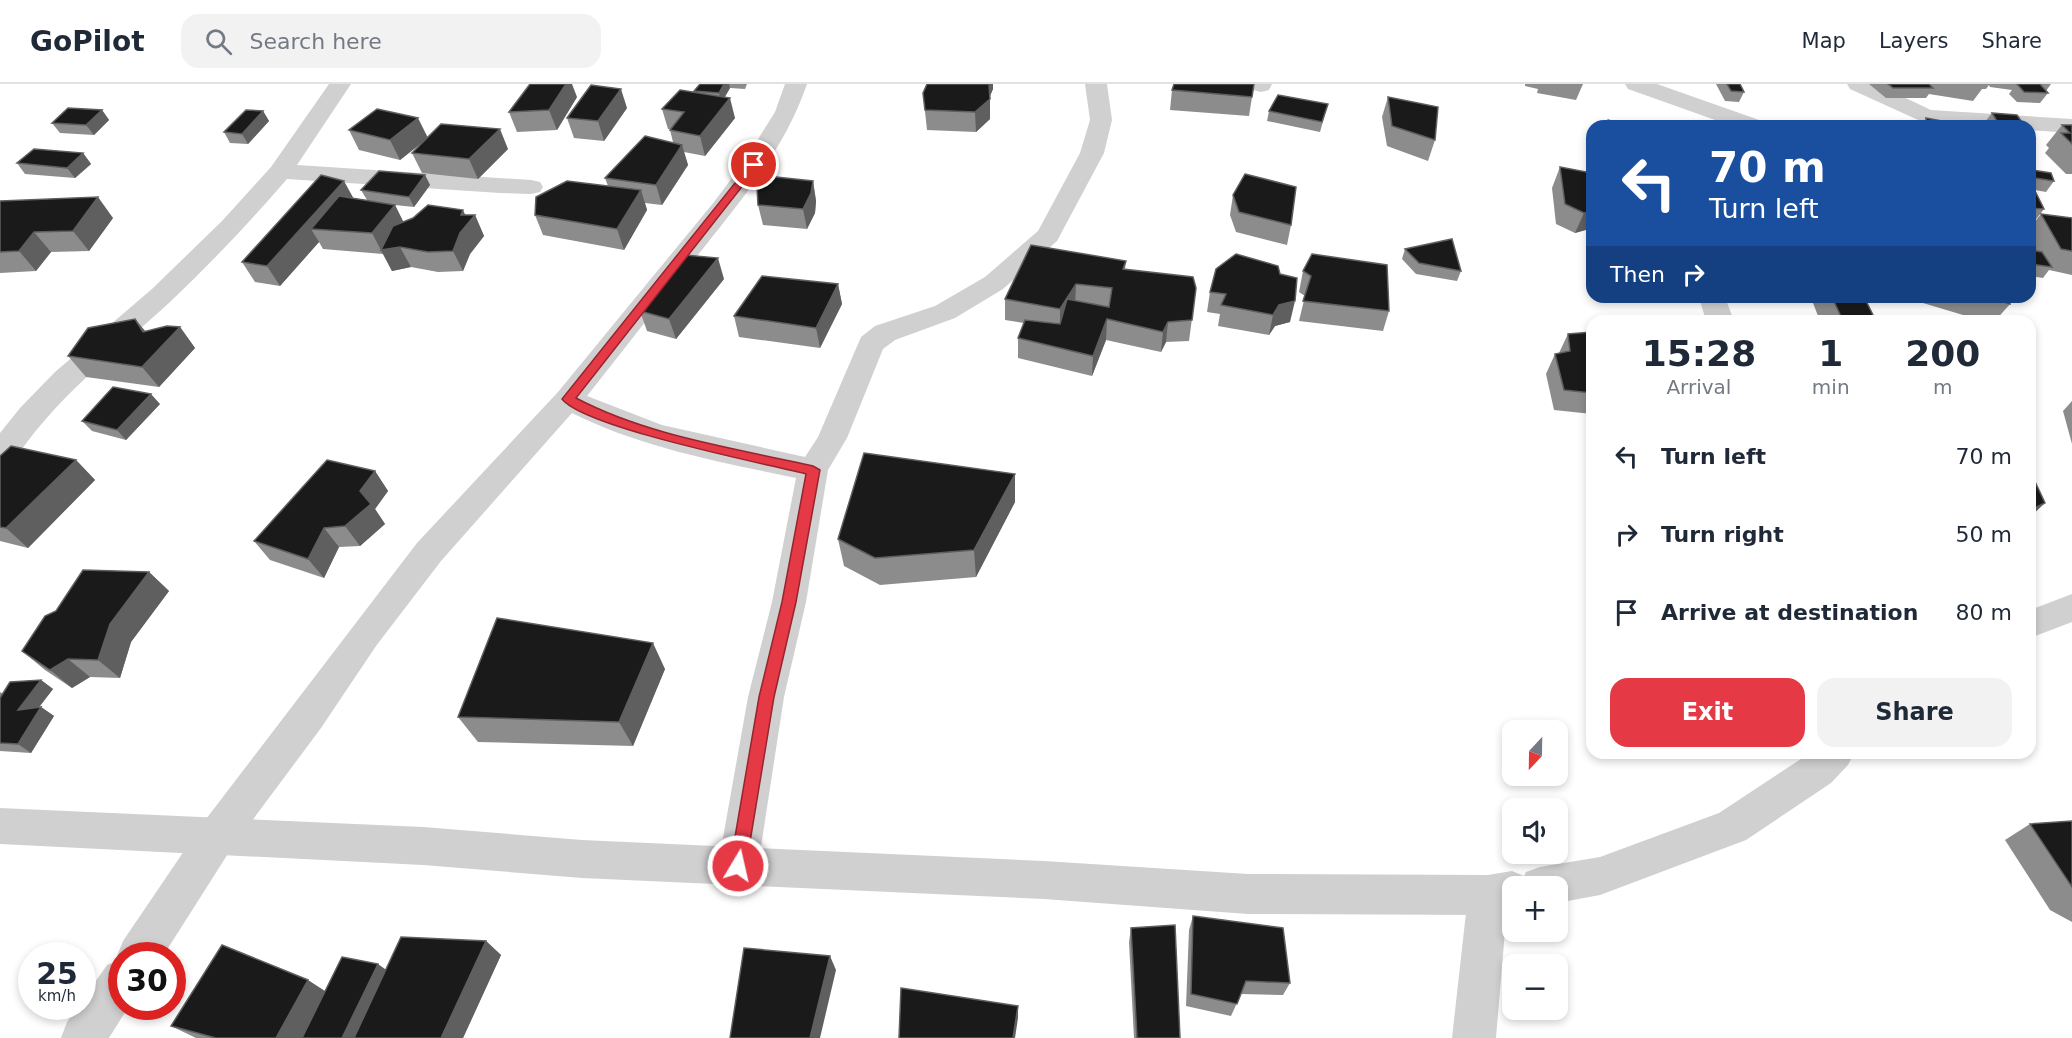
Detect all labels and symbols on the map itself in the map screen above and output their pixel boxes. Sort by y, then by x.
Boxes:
pin [728,139,779,190]
north arrow [1502,720,1568,786]
position arrow [706,834,770,898]
speed limit sign: 30 [108,942,186,1020]

